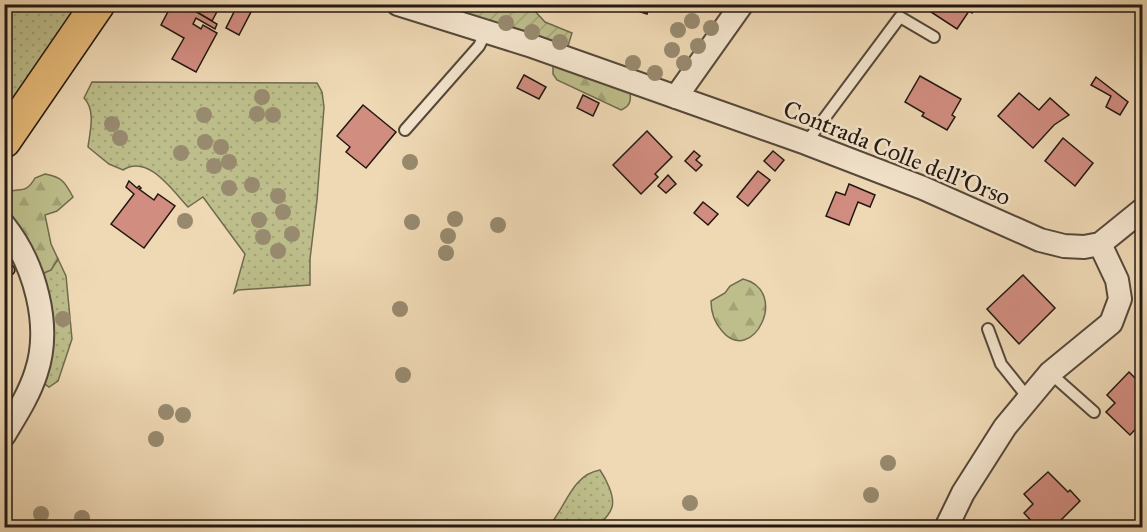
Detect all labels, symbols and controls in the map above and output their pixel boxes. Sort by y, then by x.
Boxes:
street label: Contrada Colle dell'Orso [779,94,1015,212]

